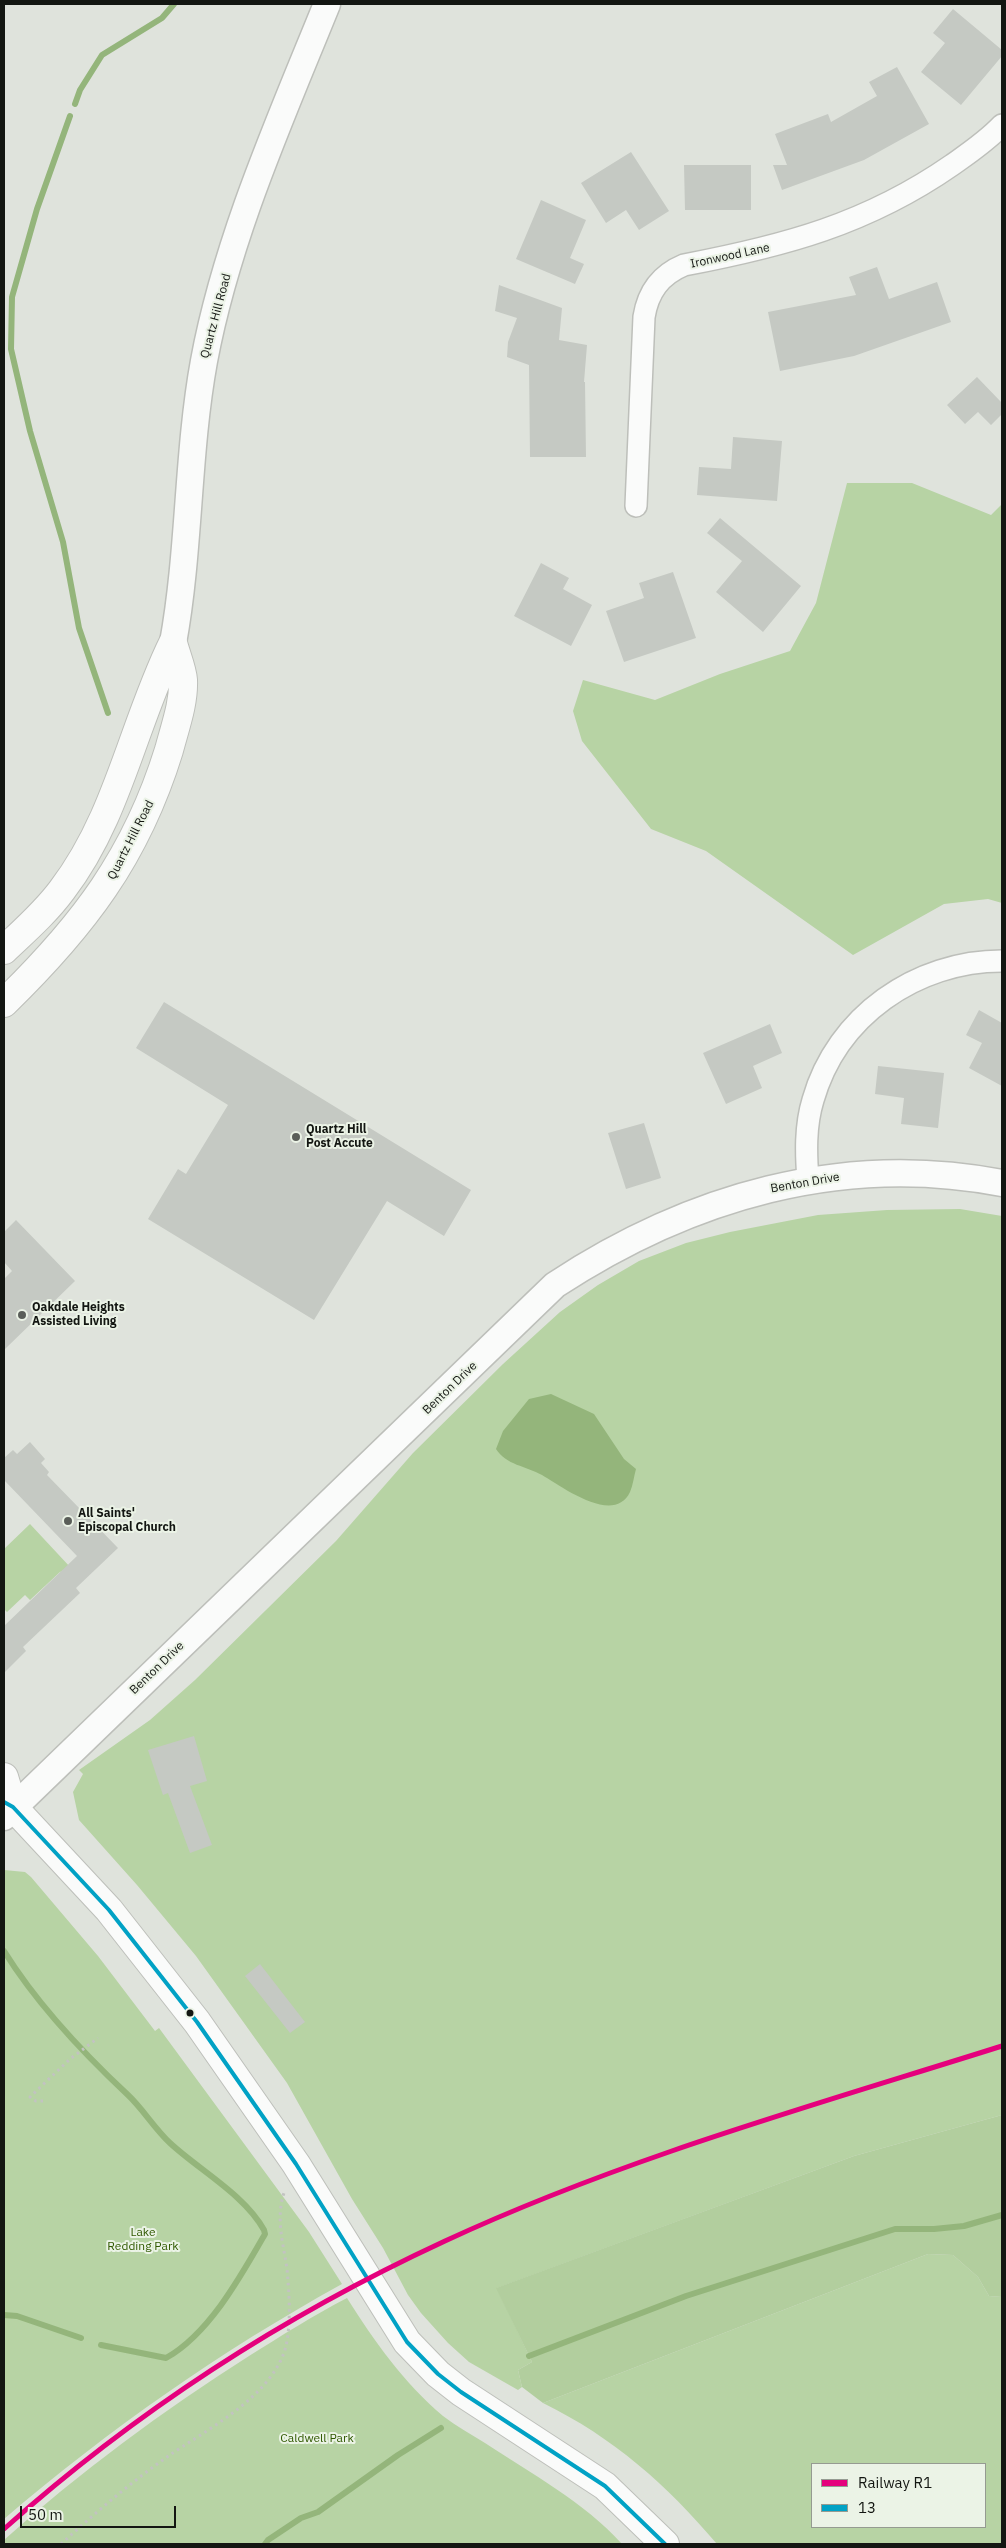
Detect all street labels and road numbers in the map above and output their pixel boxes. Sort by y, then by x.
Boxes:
street label: Ironwood Lane [689,241,771,271]
street label: Quartz Hill Road [198,272,234,360]
street label: Quartz Hill Road [105,798,157,882]
street label: Benton Drive [769,1170,841,1196]
street label: Benton Drive [420,1359,480,1417]
street label: Benton Drive [127,1639,187,1697]

